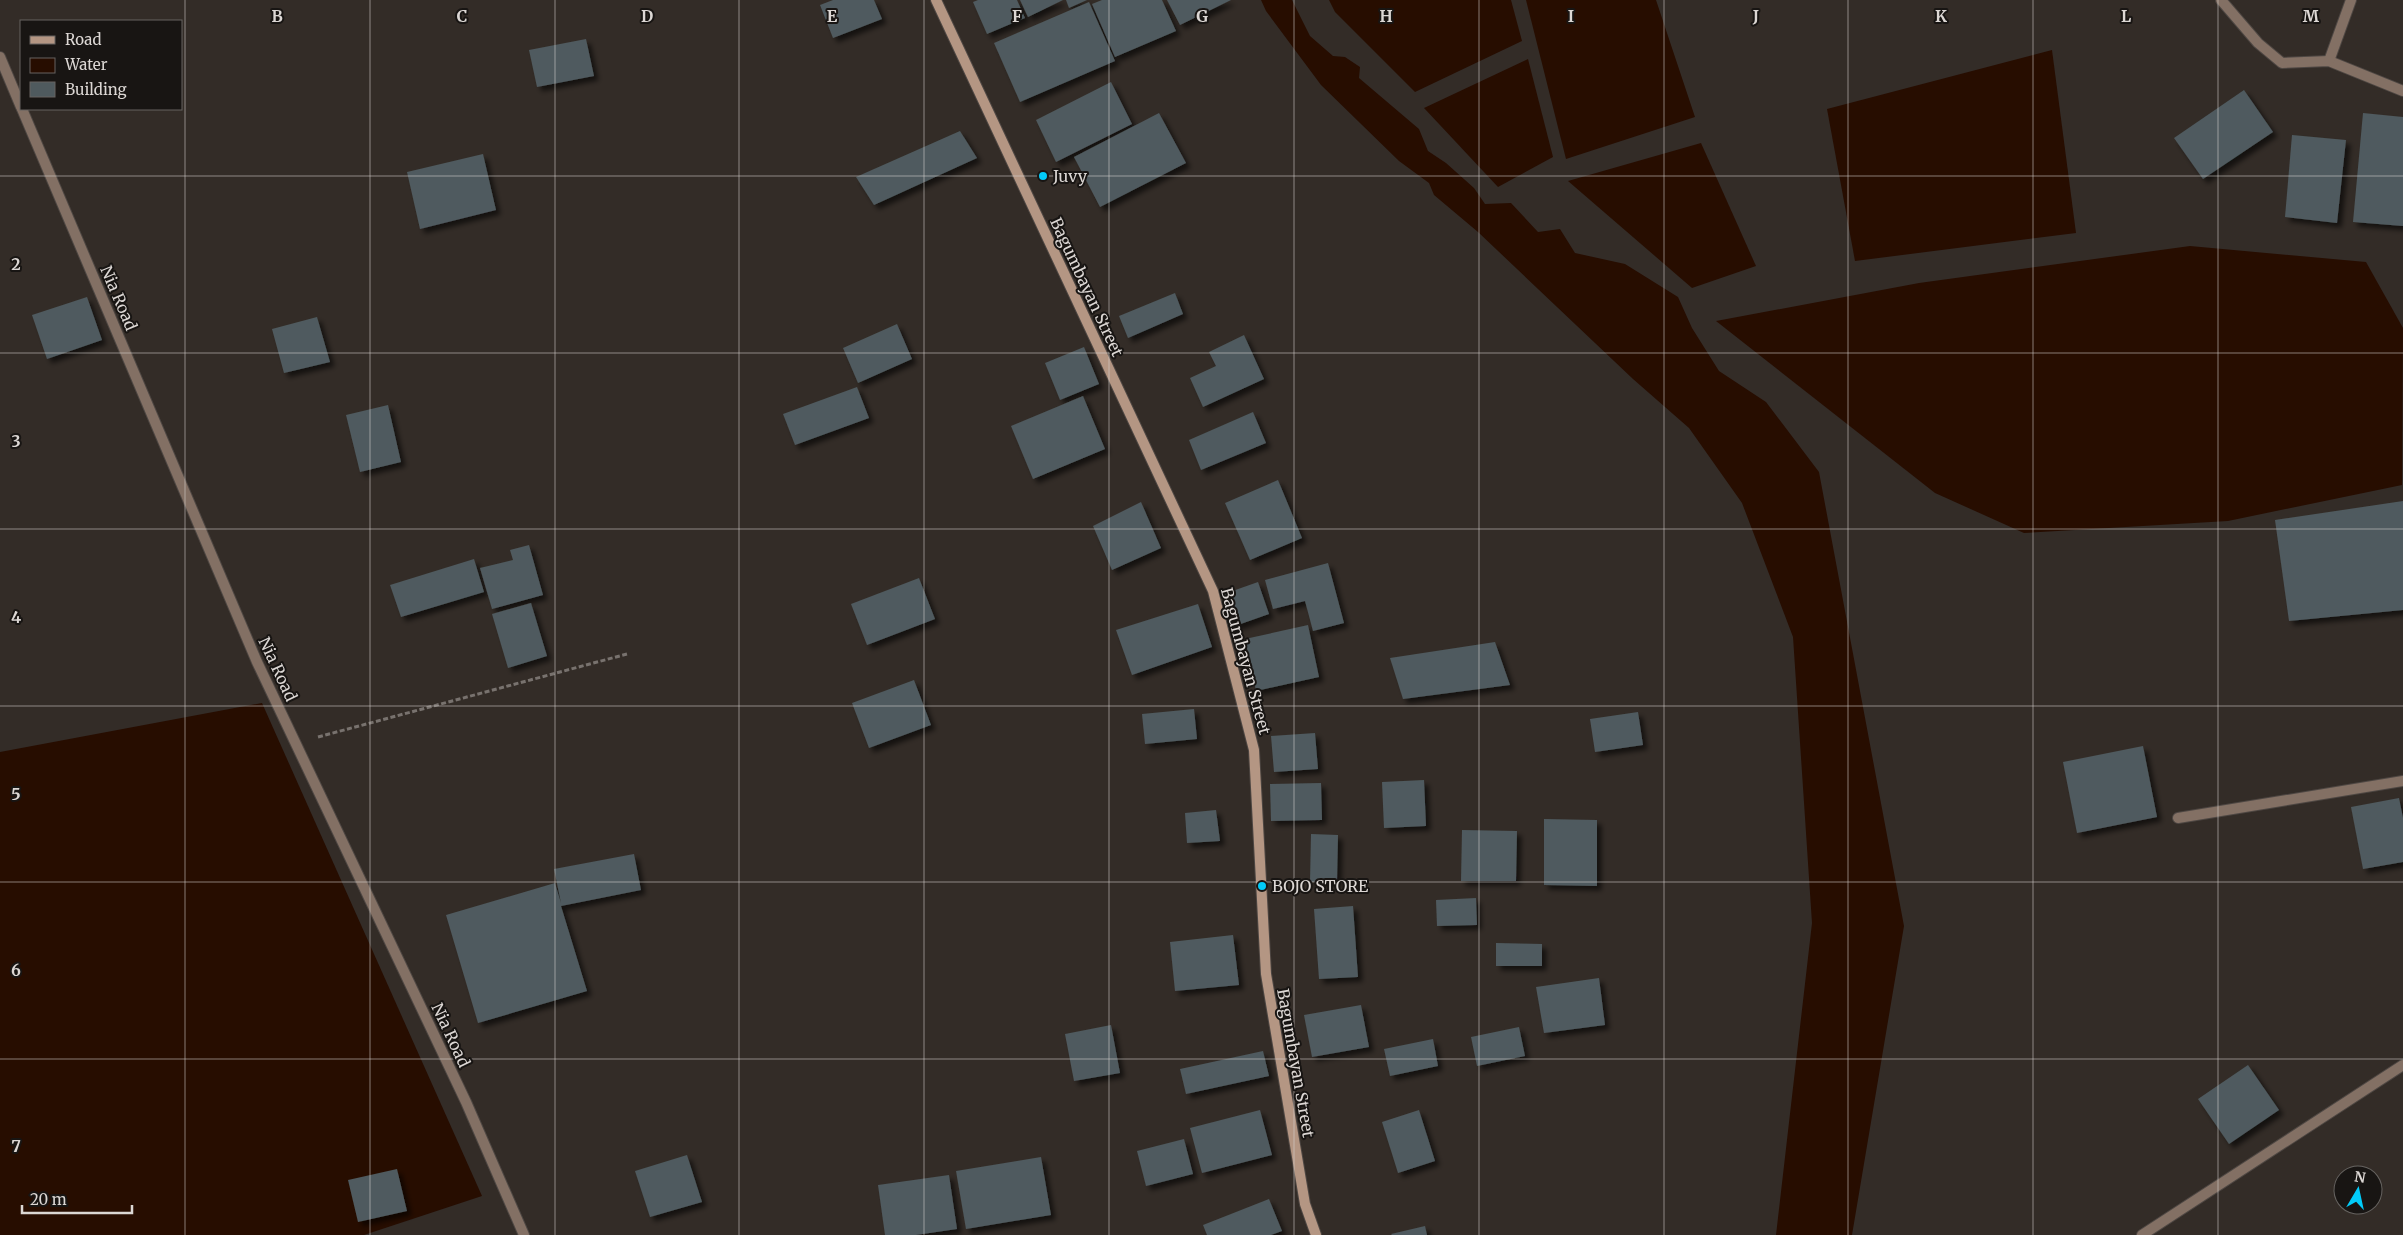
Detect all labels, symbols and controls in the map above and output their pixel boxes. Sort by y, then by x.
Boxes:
text: B [271,6,283,26]
text: C [457,6,467,26]
text: D [641,6,653,26]
text: E [827,6,838,26]
text: F [1012,6,1022,26]
text: G [1196,6,1208,26]
text: H [1379,6,1393,26]
text: I [1568,6,1574,26]
text: J [1752,6,1759,26]
text: K [1935,6,1947,26]
text: L [2121,6,2131,26]
text: M [2303,6,2320,26]
legend [20,20,182,110]
text: Road [65,30,101,49]
text: Water [64,55,108,74]
text: Building [65,80,127,99]
place label: Juvy [1052,166,1088,186]
marker: Juvy [1037,170,1049,182]
street label: Bagumbayan Street [1046,214,1128,360]
text: 2 [11,254,21,274]
street label: Nia Road [96,263,142,334]
text: 3 [11,431,21,451]
street label: Bagumbayan Street [1217,585,1275,737]
text: 4 [11,607,21,627]
street label: Nia Road [254,634,302,705]
text: 5 [11,784,21,804]
place label: BOJO STORE [1272,876,1369,896]
marker: BOJO STORE [1256,880,1268,892]
text: 6 [11,960,21,980]
street label: Bagumbayan Street [1273,987,1319,1140]
street label: Nia Road [427,1000,475,1071]
text: 7 [11,1136,21,1156]
north arrow [2333,1165,2383,1215]
text: N [2353,1167,2367,1187]
scale bar [22,1182,132,1214]
text: 20 m [30,1190,67,1209]

